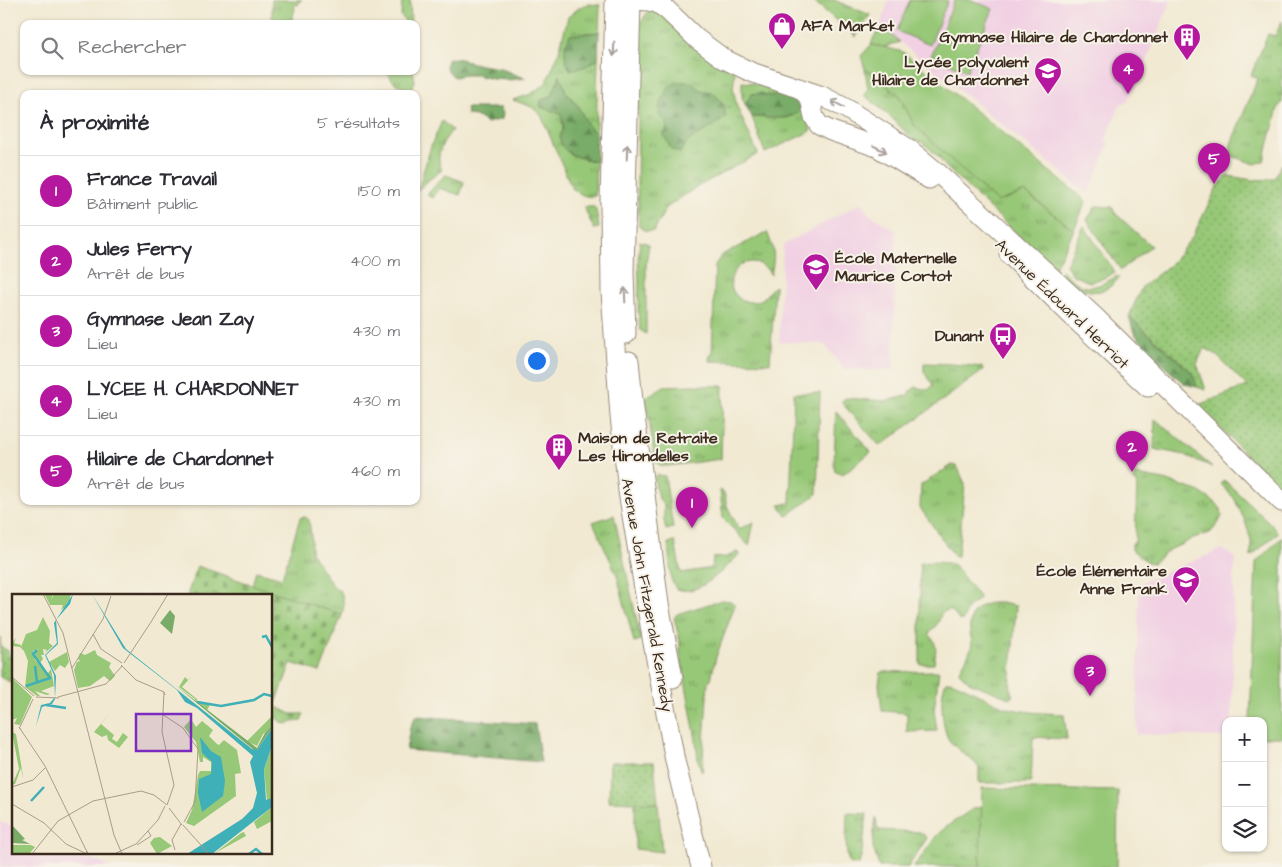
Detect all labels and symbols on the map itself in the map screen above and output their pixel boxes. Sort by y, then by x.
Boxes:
shop icon: AFA Market [767,11,797,50]
place label: AFA Market [801,15,895,37]
building icon: Gymnase Hilaire de Chardonnet [1172,22,1202,61]
place label: Gymnase Hilaire de Chardonnet [940,26,1169,49]
one-way arrow [609,40,619,56]
place label: Lycée polyvalent Hilaire de Chardonnet [872,51,1030,91]
pin: 4 [1112,53,1144,94]
school or university icon: Lycée polyvalent Hilaire de Chardonnet [1033,56,1063,95]
one-way arrow [831,99,846,108]
pin: 5 [1198,143,1230,184]
one-way arrow [622,144,632,160]
one-way arrow [872,145,887,154]
street label: Avenue Édouard Herriot [990,234,1134,374]
place label: École Maternelle Maurice Cortot [835,247,957,287]
school or university icon: École Maternelle Maurice Cortot [801,252,831,291]
one-way arrow [620,287,630,304]
bus stop icon: Dunant [988,321,1018,360]
place label: Dunant [935,325,985,347]
your location [524,348,550,374]
place label: Maison de Retraite Les Hirondelles [578,427,718,467]
pin: 2 [1116,431,1148,472]
building icon: Maison de Retraite Les Hirondelles [544,432,574,471]
street label: Avenue John Fitzgerald Kennedy [615,476,678,714]
pin: 1 [676,487,708,528]
place label: École Élémentaire Anne Frank [1037,560,1167,600]
school or university icon: École Élémentaire Anne Frank [1171,565,1201,604]
inset map [12,594,272,854]
pin: 3 [1074,655,1106,696]

